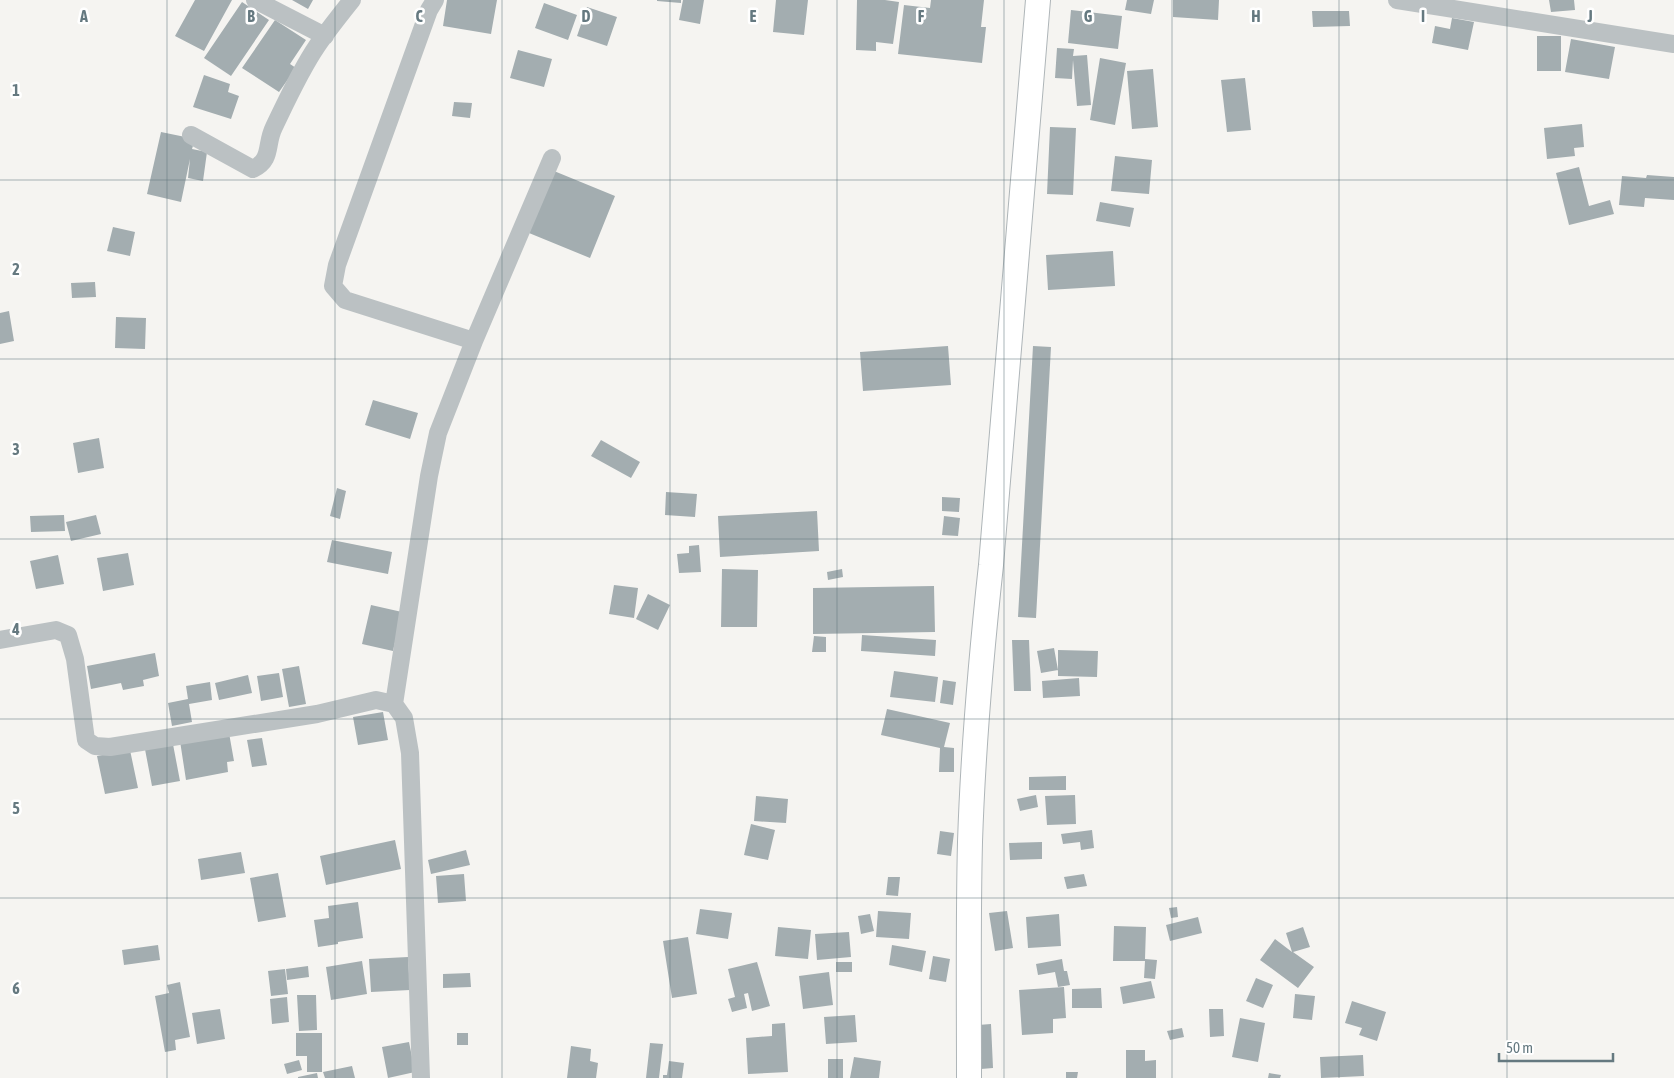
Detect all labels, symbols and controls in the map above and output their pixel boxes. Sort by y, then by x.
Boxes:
text: A [79,7,88,25]
text: B [247,7,255,25]
text: C [415,7,423,25]
text: D [582,7,591,25]
text: E [750,7,757,25]
text: F [918,7,925,25]
text: G [1084,7,1093,25]
text: H [1251,7,1261,25]
text: I [1421,7,1425,25]
text: J [1586,7,1593,25]
text: 1 [12,81,20,99]
text: 2 [12,260,20,278]
text: 3 [12,440,20,458]
text: 4 [11,620,20,638]
text: 5 [12,799,20,817]
text: 6 [12,979,20,997]
scale bar [1499,1030,1613,1062]
text: 50 m [1506,1039,1533,1056]

